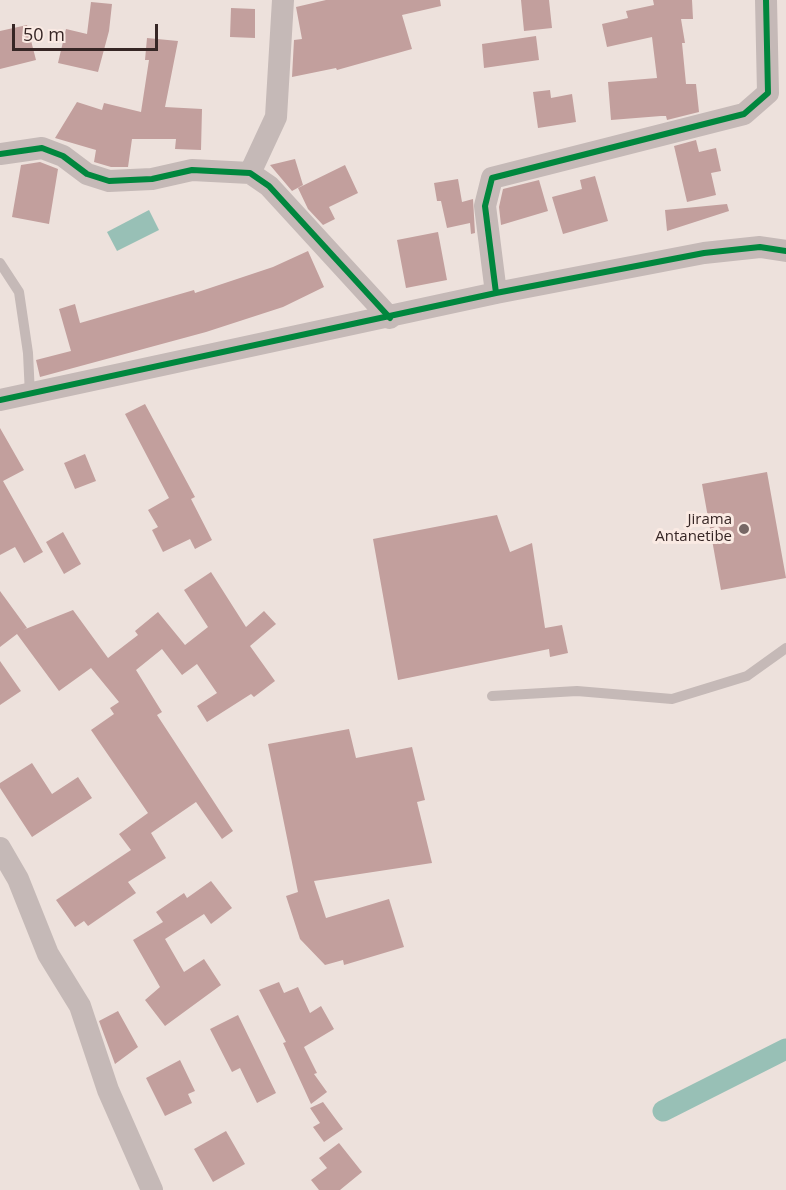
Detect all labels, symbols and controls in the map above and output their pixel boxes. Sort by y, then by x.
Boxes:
scale bar [15,12,160,50]
text: 50 m [23,22,65,46]
place label: Jirama Antanetibe [655,511,732,546]
marker: Jirama Antanetibe [737,522,751,536]

